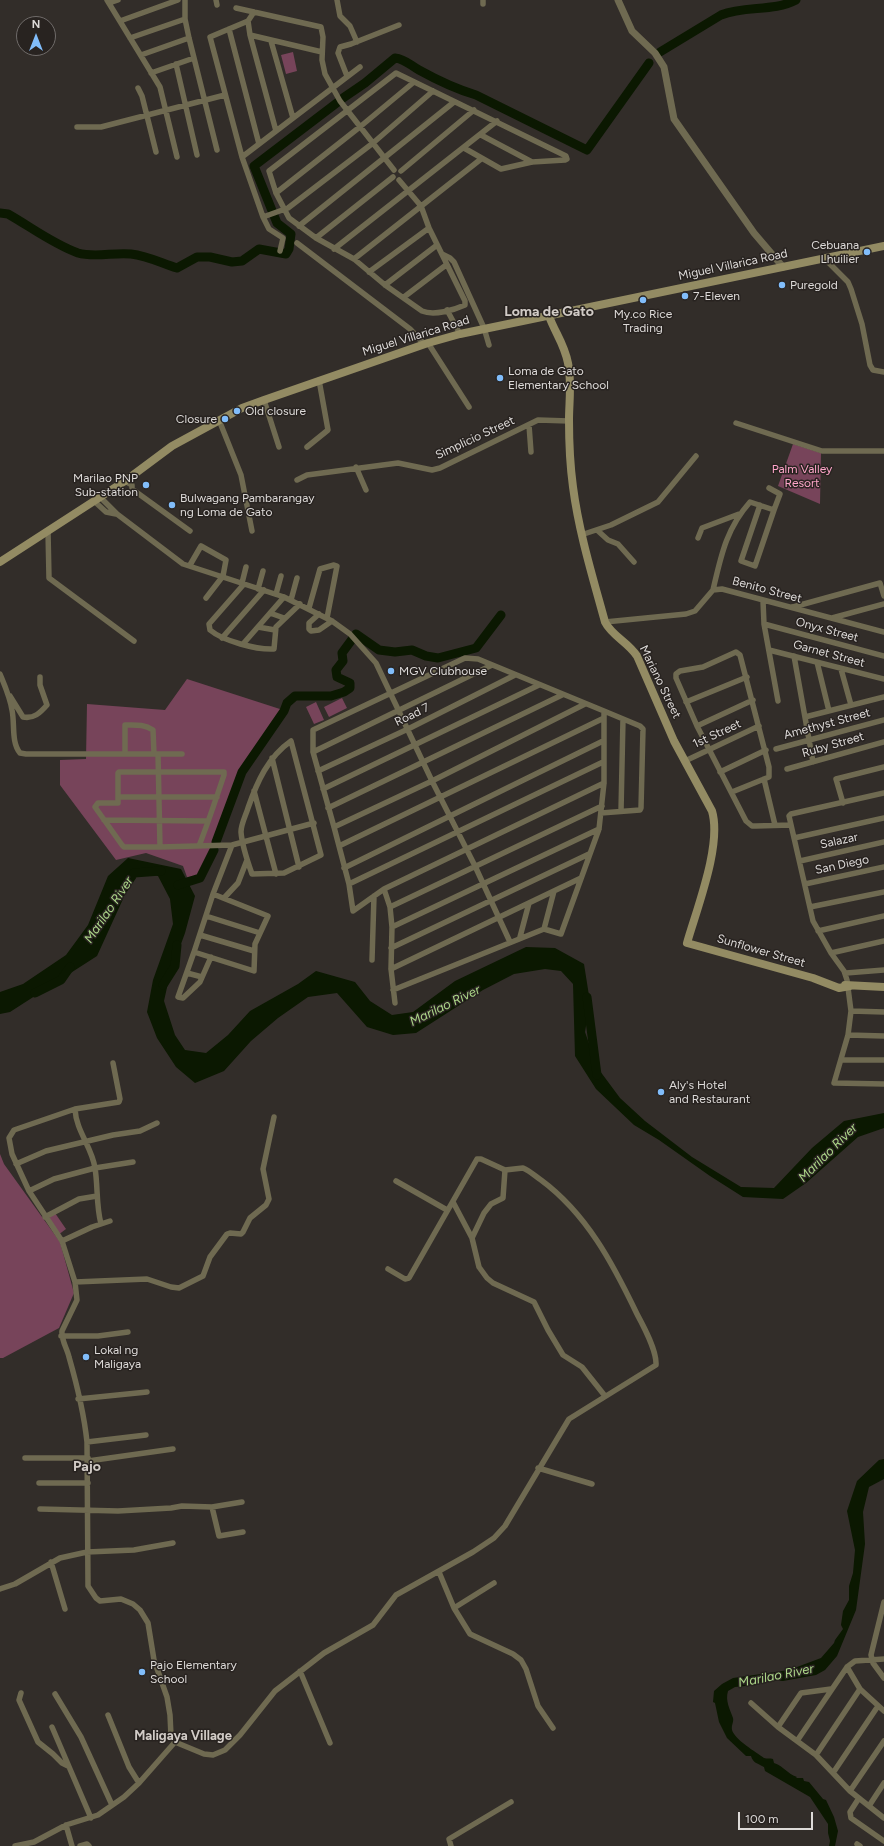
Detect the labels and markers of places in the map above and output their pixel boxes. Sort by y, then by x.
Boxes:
place label: Cebuana Lhuilier [811,238,859,266]
marker: Cebuana Lhuilier [862,247,872,257]
place label: Puregold [790,278,838,292]
marker: Puregold [777,280,787,290]
place label: 7-Eleven [693,289,740,303]
marker: 7-Eleven [680,291,690,301]
marker: My.co Rice Trading [638,295,648,305]
place label: My.co Rice Trading [614,307,672,335]
place label: Loma de Gato Elementary School [508,364,609,392]
marker: Loma de Gato Elementary School [495,373,505,383]
place label: Old closure [245,404,306,418]
marker: Old closure [232,406,242,416]
place label: Closure [176,412,217,426]
marker: Closure [220,414,230,424]
place label: Marilao PNP Sub-station [73,471,138,499]
marker: Marilao PNP Sub-station [141,480,151,490]
place label: Bulwagang Pambarangay ng Loma de Gato [180,491,314,519]
marker: Bulwagang Pambarangay ng Loma de Gato [167,500,177,510]
place label: MGV Clubhouse [399,664,487,678]
marker: MGV Clubhouse [386,666,396,676]
place label: Aly's Hotel and Restaurant [669,1078,750,1106]
marker: Aly's Hotel and Restaurant [656,1087,666,1097]
place label: Lokal ng Maligaya [94,1343,141,1371]
marker: Lokal ng Maligaya [81,1352,91,1362]
place label: Pajo Elementary School [150,1658,237,1686]
marker: Pajo Elementary School [137,1667,147,1677]

